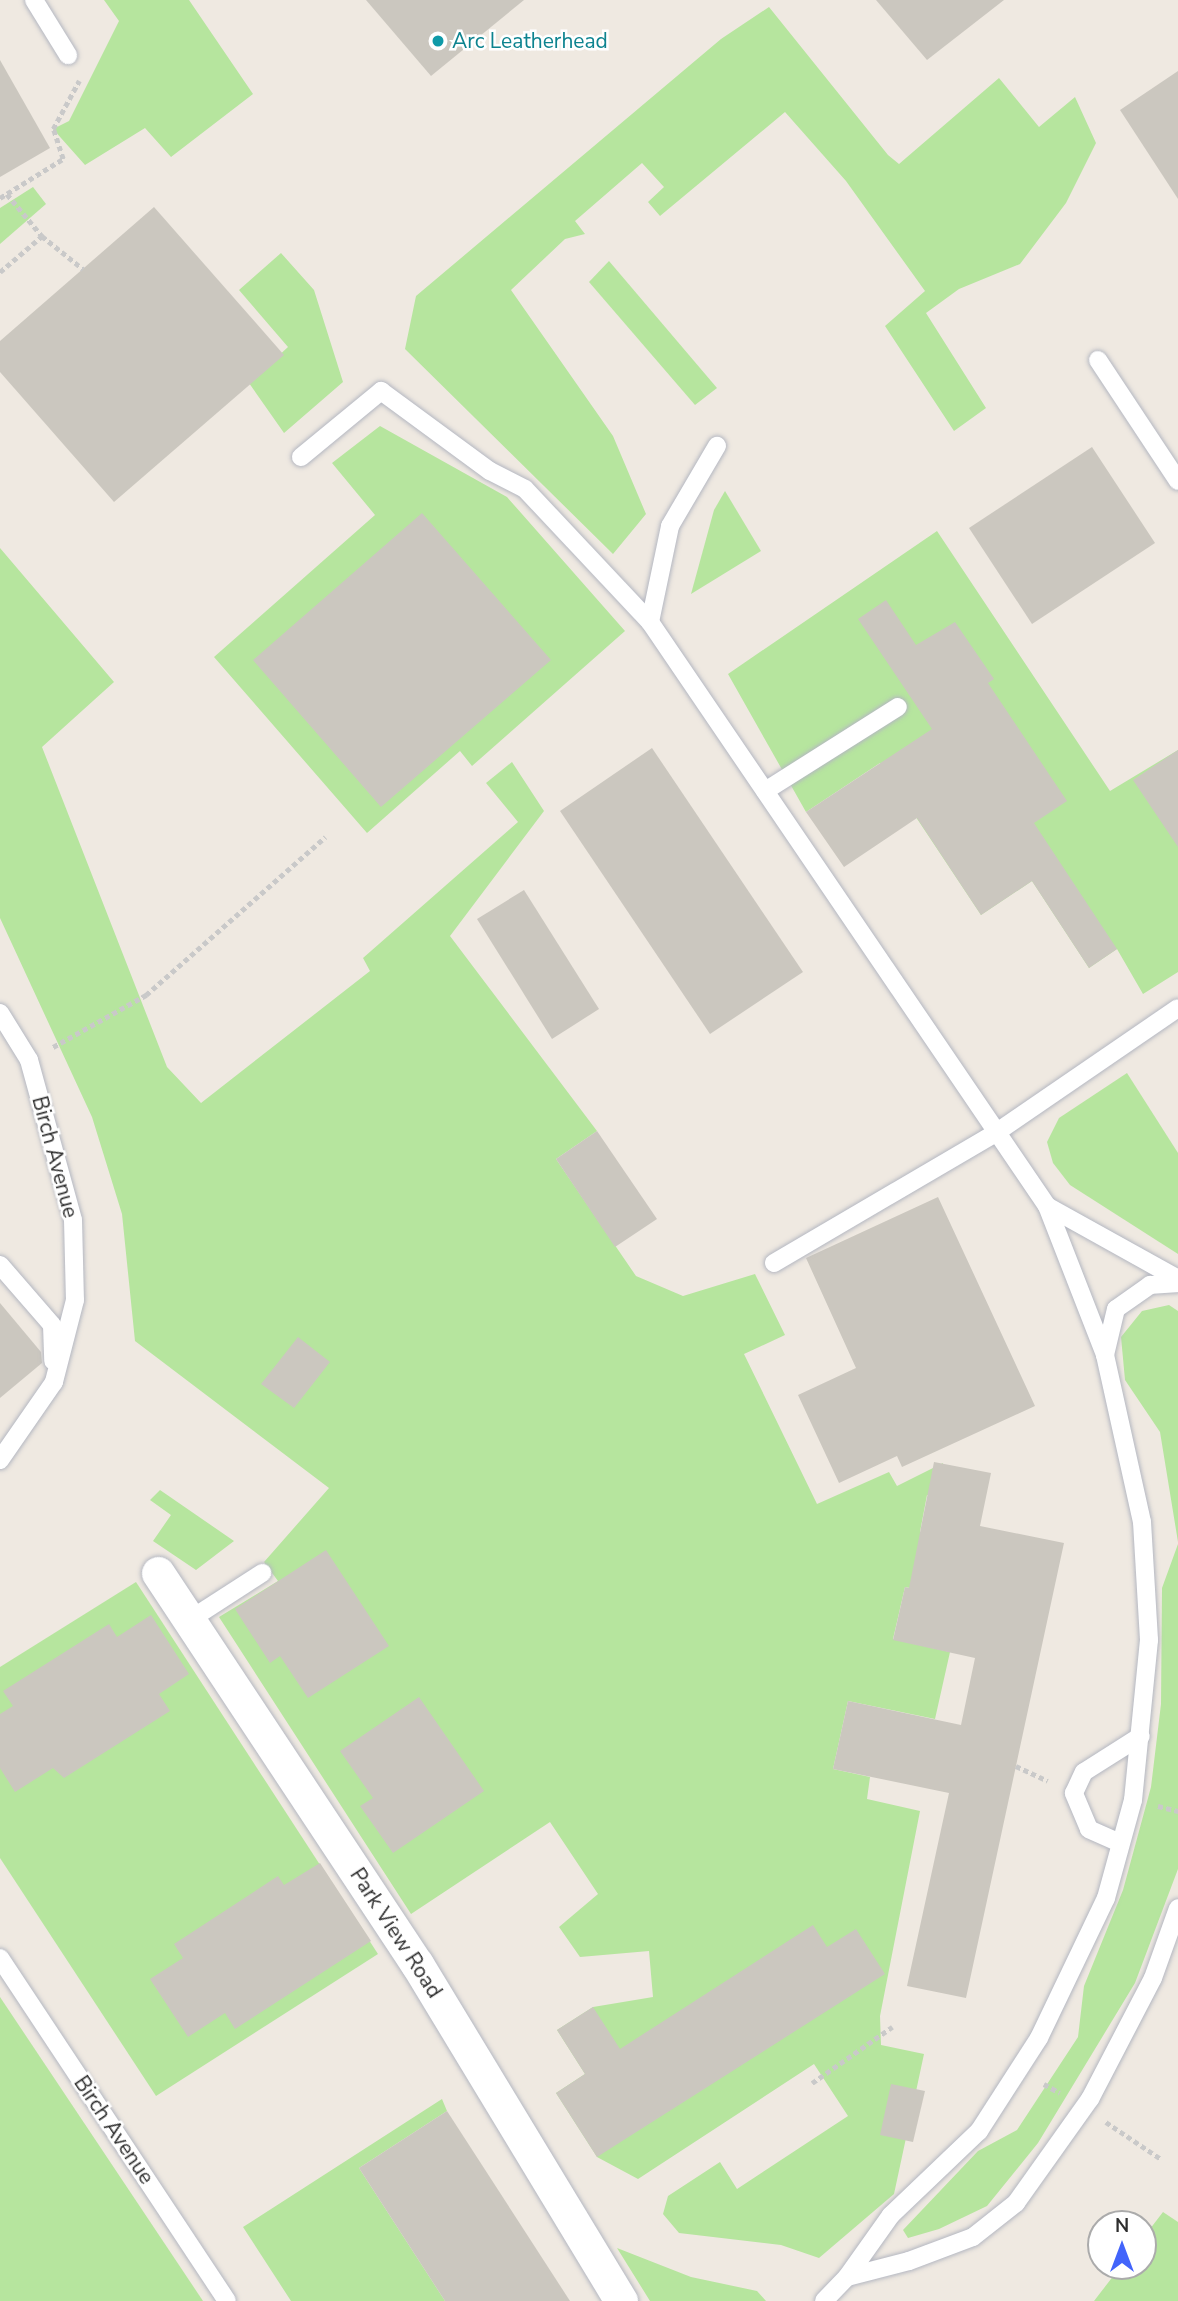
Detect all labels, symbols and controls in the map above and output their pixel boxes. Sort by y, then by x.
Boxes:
place label: Arc Leatherhead [452,28,608,54]
marker: Arc Leatherhead [430,33,446,49]
street label: Birch Avenue [27,1093,83,1221]
street label: Park View Road [345,1863,447,2003]
street label: Birch Avenue [69,2071,159,2189]
north arrow [1087,2210,1157,2280]
text: N [1115,2213,1129,2239]

